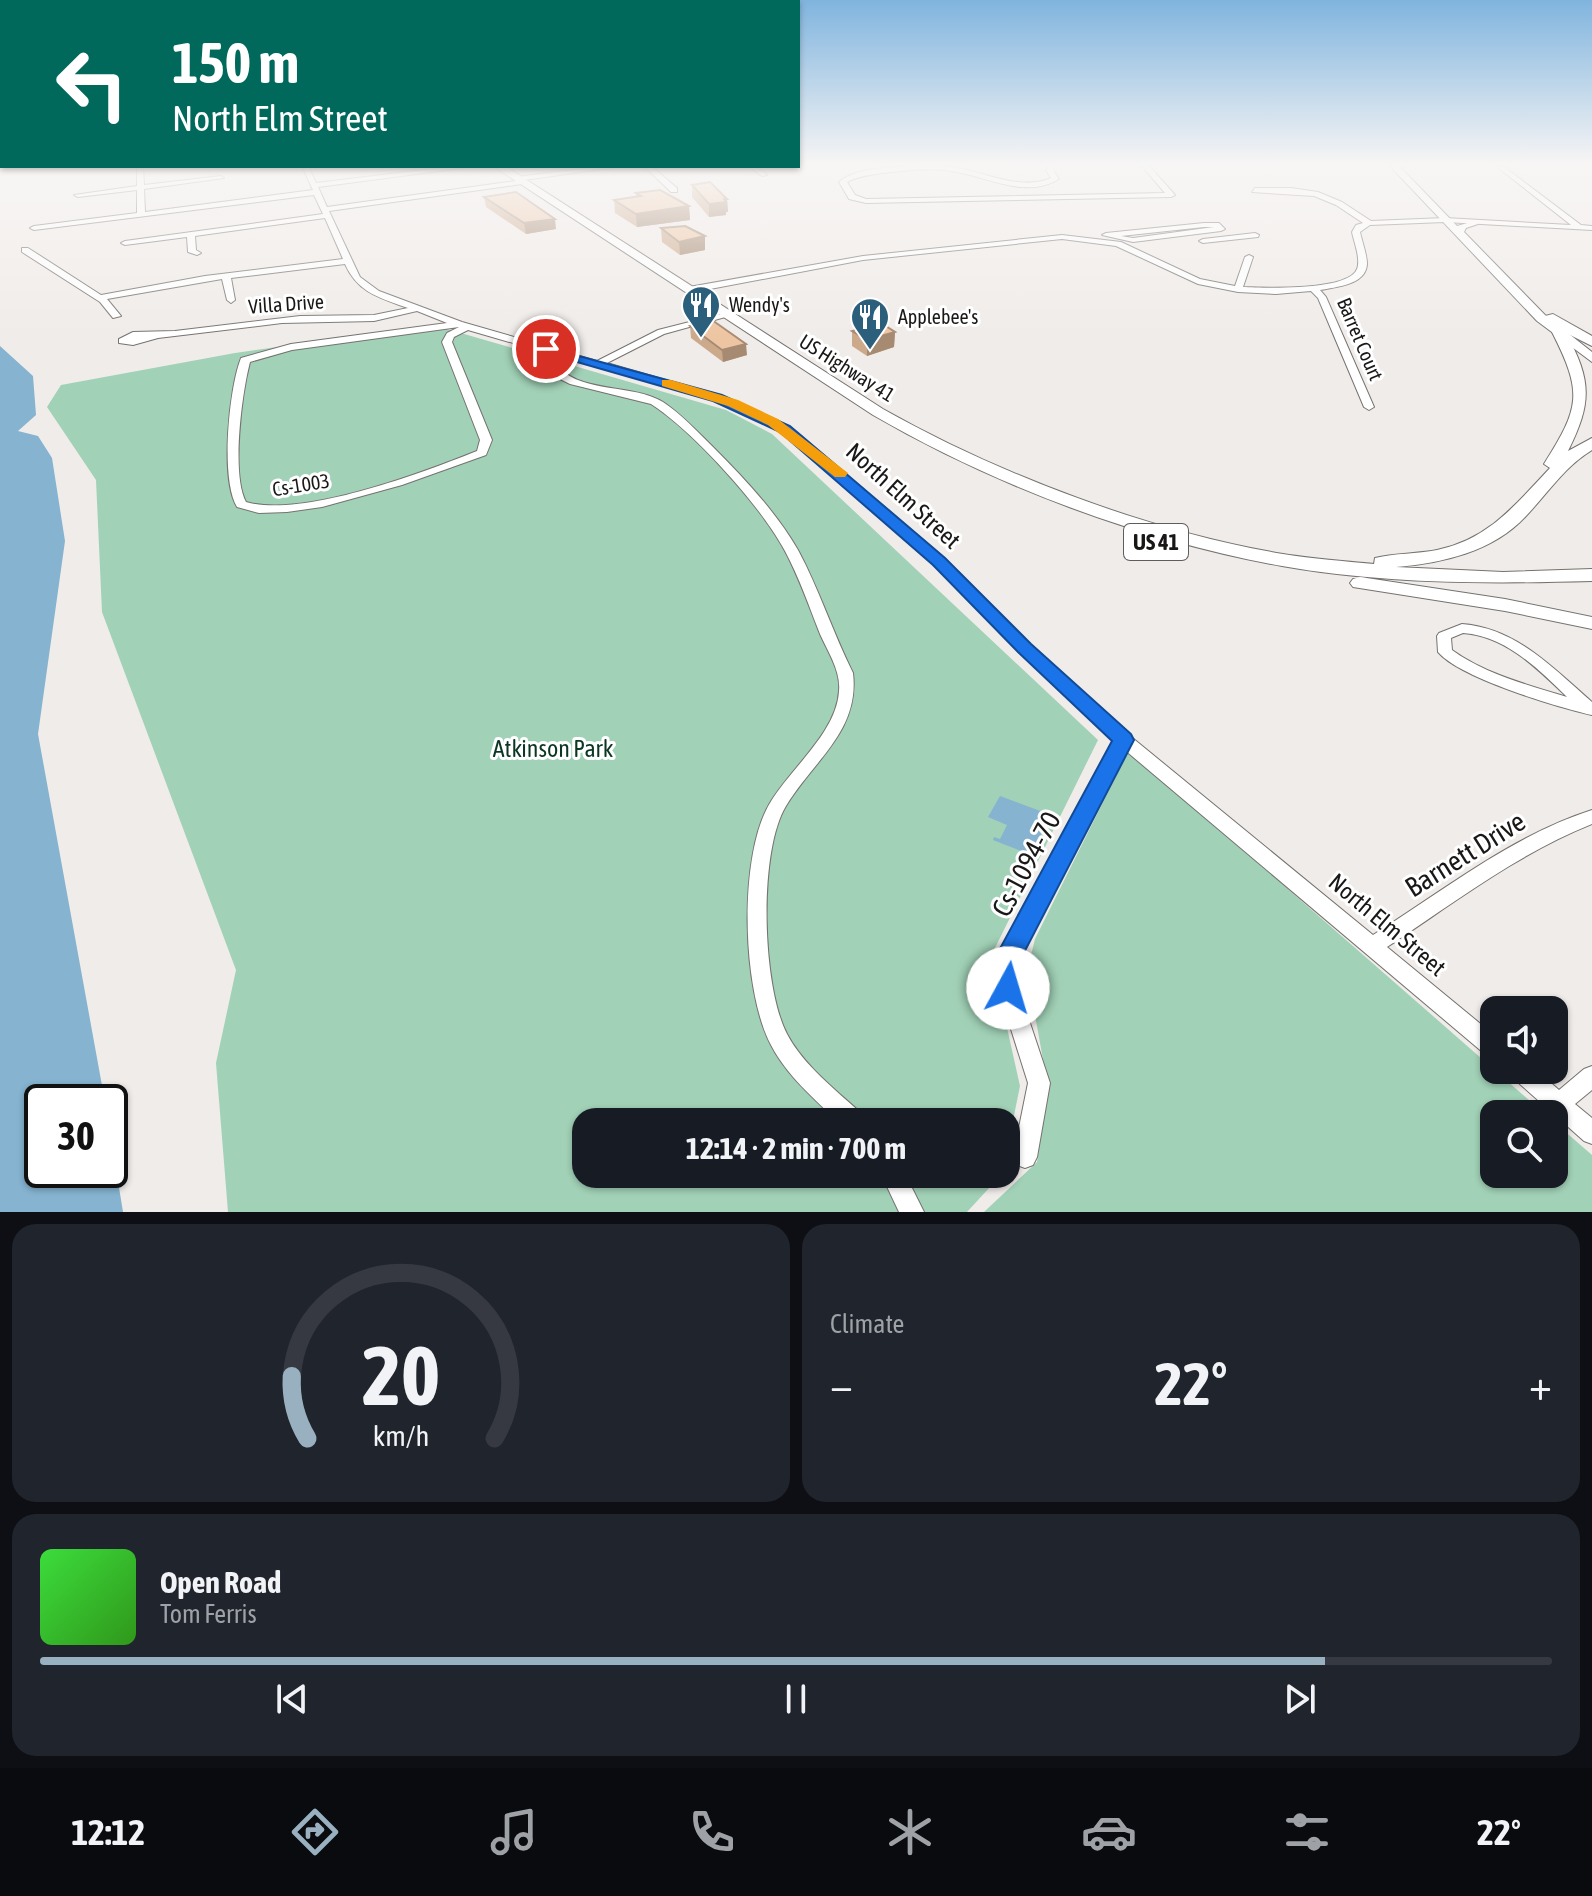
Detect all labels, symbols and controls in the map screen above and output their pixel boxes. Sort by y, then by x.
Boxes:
text: 150 m [172,31,299,95]
icon: left [40,32,144,136]
text: North Elm Street [172,97,388,139]
restaurant icon: Wendy's [680,284,722,339]
street label: Villa Drive [247,289,325,318]
place label: Wendy's [729,293,790,316]
street label: Barret Court [1333,294,1388,384]
restaurant icon: Applebee's [849,296,891,351]
place label: Applebee's [898,305,978,328]
pin [512,315,580,383]
icon: arrive [524,327,568,371]
street label: US Highway 41 [795,329,899,406]
street label: North Elm Street [841,437,966,554]
street label: Cs-1003 [271,469,331,500]
road number: US 41 [1124,524,1188,560]
park label: Atkinson Park [493,735,614,762]
street label: Barnett Drive [1399,805,1531,903]
street label: Cs-1094-70 [985,806,1067,922]
street label: North Elm Street [1324,868,1451,981]
position arrow [966,946,1050,1030]
map controls [1480,996,1568,1188]
button: sound [1480,996,1568,1084]
speed limit sign: 30 [24,1084,128,1188]
button: search [1480,1100,1568,1188]
text: 12:14 · 2 min · 700 m [686,1131,906,1165]
text: Climate [830,1309,904,1339]
text: 20 [362,1327,440,1423]
text: 22° [1155,1349,1227,1418]
text: − [830,1359,853,1409]
text: + [1529,1359,1552,1409]
text: km/h [373,1419,429,1452]
text: Open Road [160,1565,281,1599]
text: Tom Ferris [160,1599,257,1629]
icon: previous [270,1677,314,1721]
icon: pause [774,1677,818,1721]
icon: next [1278,1677,1322,1721]
icon: directions [287,1804,343,1860]
icon: music [486,1804,542,1860]
icon: phone [684,1804,740,1860]
icon: climate [882,1804,938,1860]
icon: car [1081,1804,1137,1860]
icon: filters [1279,1804,1335,1860]
text: 12:12 [71,1811,145,1853]
text: 22° [1477,1811,1521,1853]

